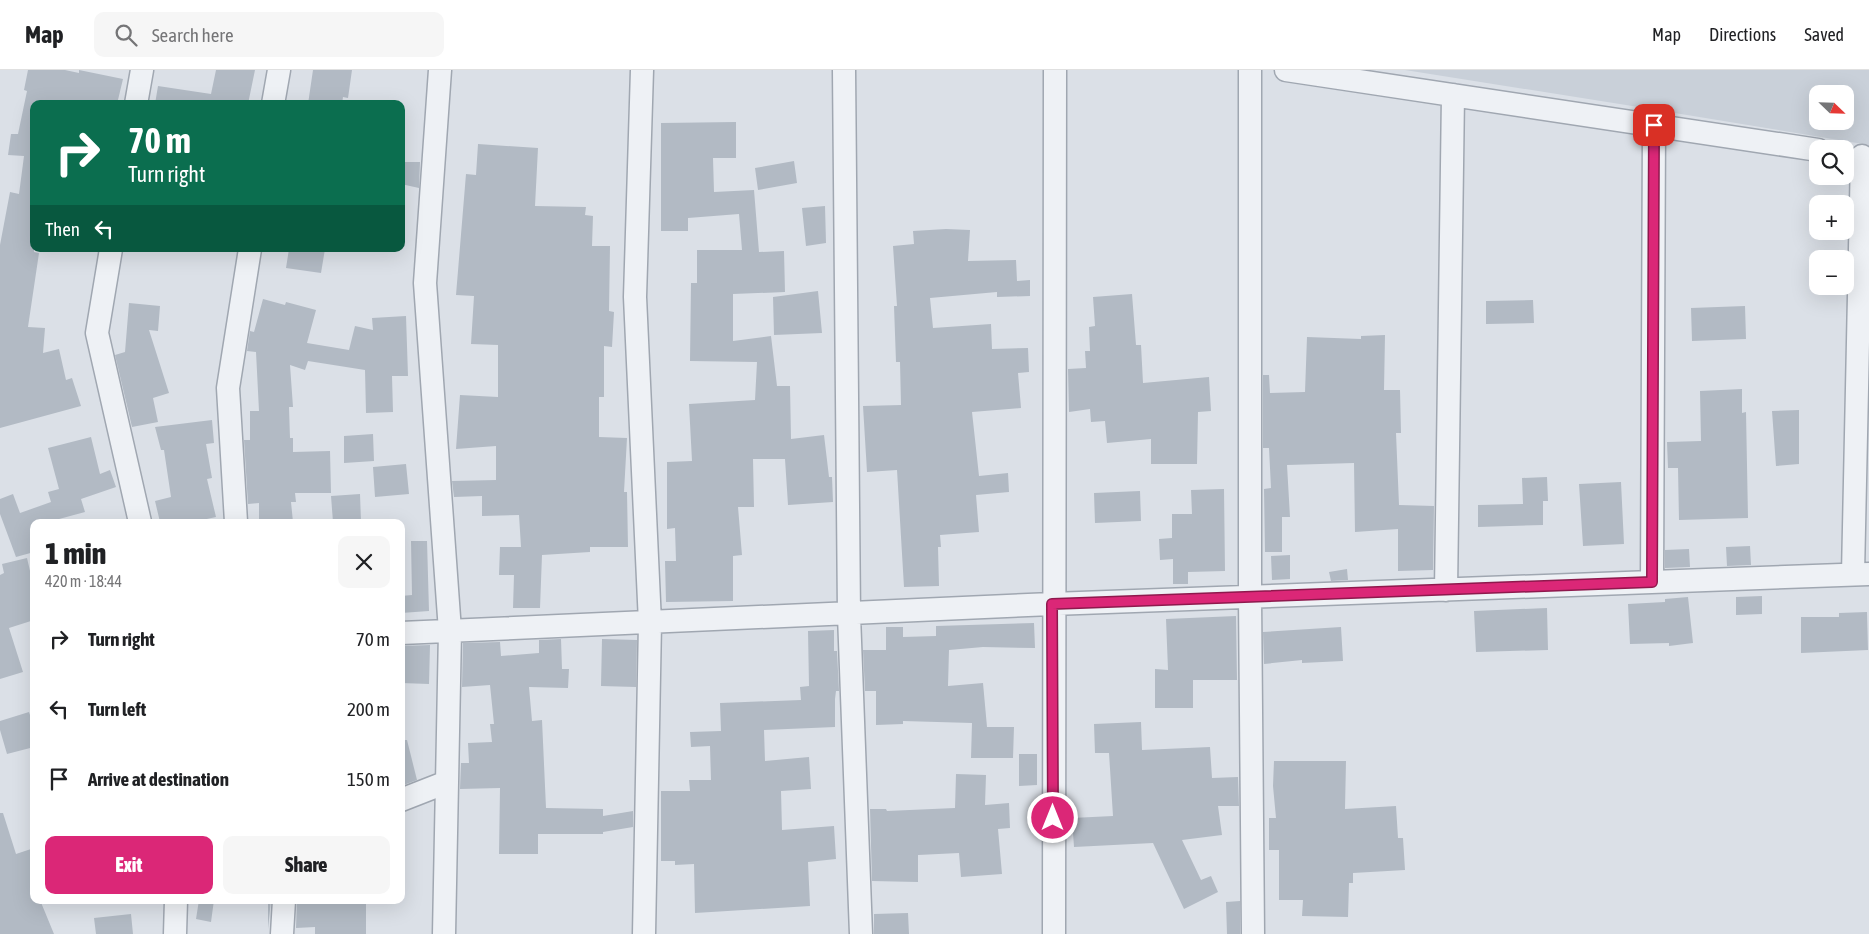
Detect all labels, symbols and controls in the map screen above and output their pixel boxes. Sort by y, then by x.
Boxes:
search box [94,12,444,57]
text: Map [25,21,64,48]
icon: search [112,21,140,49]
text: Search here [152,24,234,46]
text: Map [1652,24,1681,45]
text: Directions [1709,24,1776,45]
text: Saved [1804,24,1844,45]
north arrow [1809,85,1854,130]
map controls [1809,85,1854,295]
pin [1633,104,1675,146]
icon: arrive [1640,111,1668,139]
icon: right [45,120,110,185]
text: 70 m [128,120,191,160]
button: search [1809,140,1854,185]
text: Turn right [128,161,205,187]
button: + [1809,195,1854,240]
icon: left [90,215,118,243]
text: Then [45,218,80,240]
button: − [1809,250,1854,295]
text: 1 min [45,536,106,570]
button: close [338,536,390,588]
text: 420 m · 18:44 [45,572,122,590]
icon: right [45,625,73,653]
text: Turn right [88,628,155,650]
text: 70 m [356,628,390,650]
icon: left [45,695,73,723]
text: Turn left [88,698,146,720]
text: 200 m [347,698,390,720]
icon: arrive [45,765,73,793]
text: Arrive at destination [88,768,229,790]
text: 150 m [347,768,390,790]
position arrow [1026,791,1078,843]
button: Exit [45,836,213,894]
button: Share [223,836,390,894]

